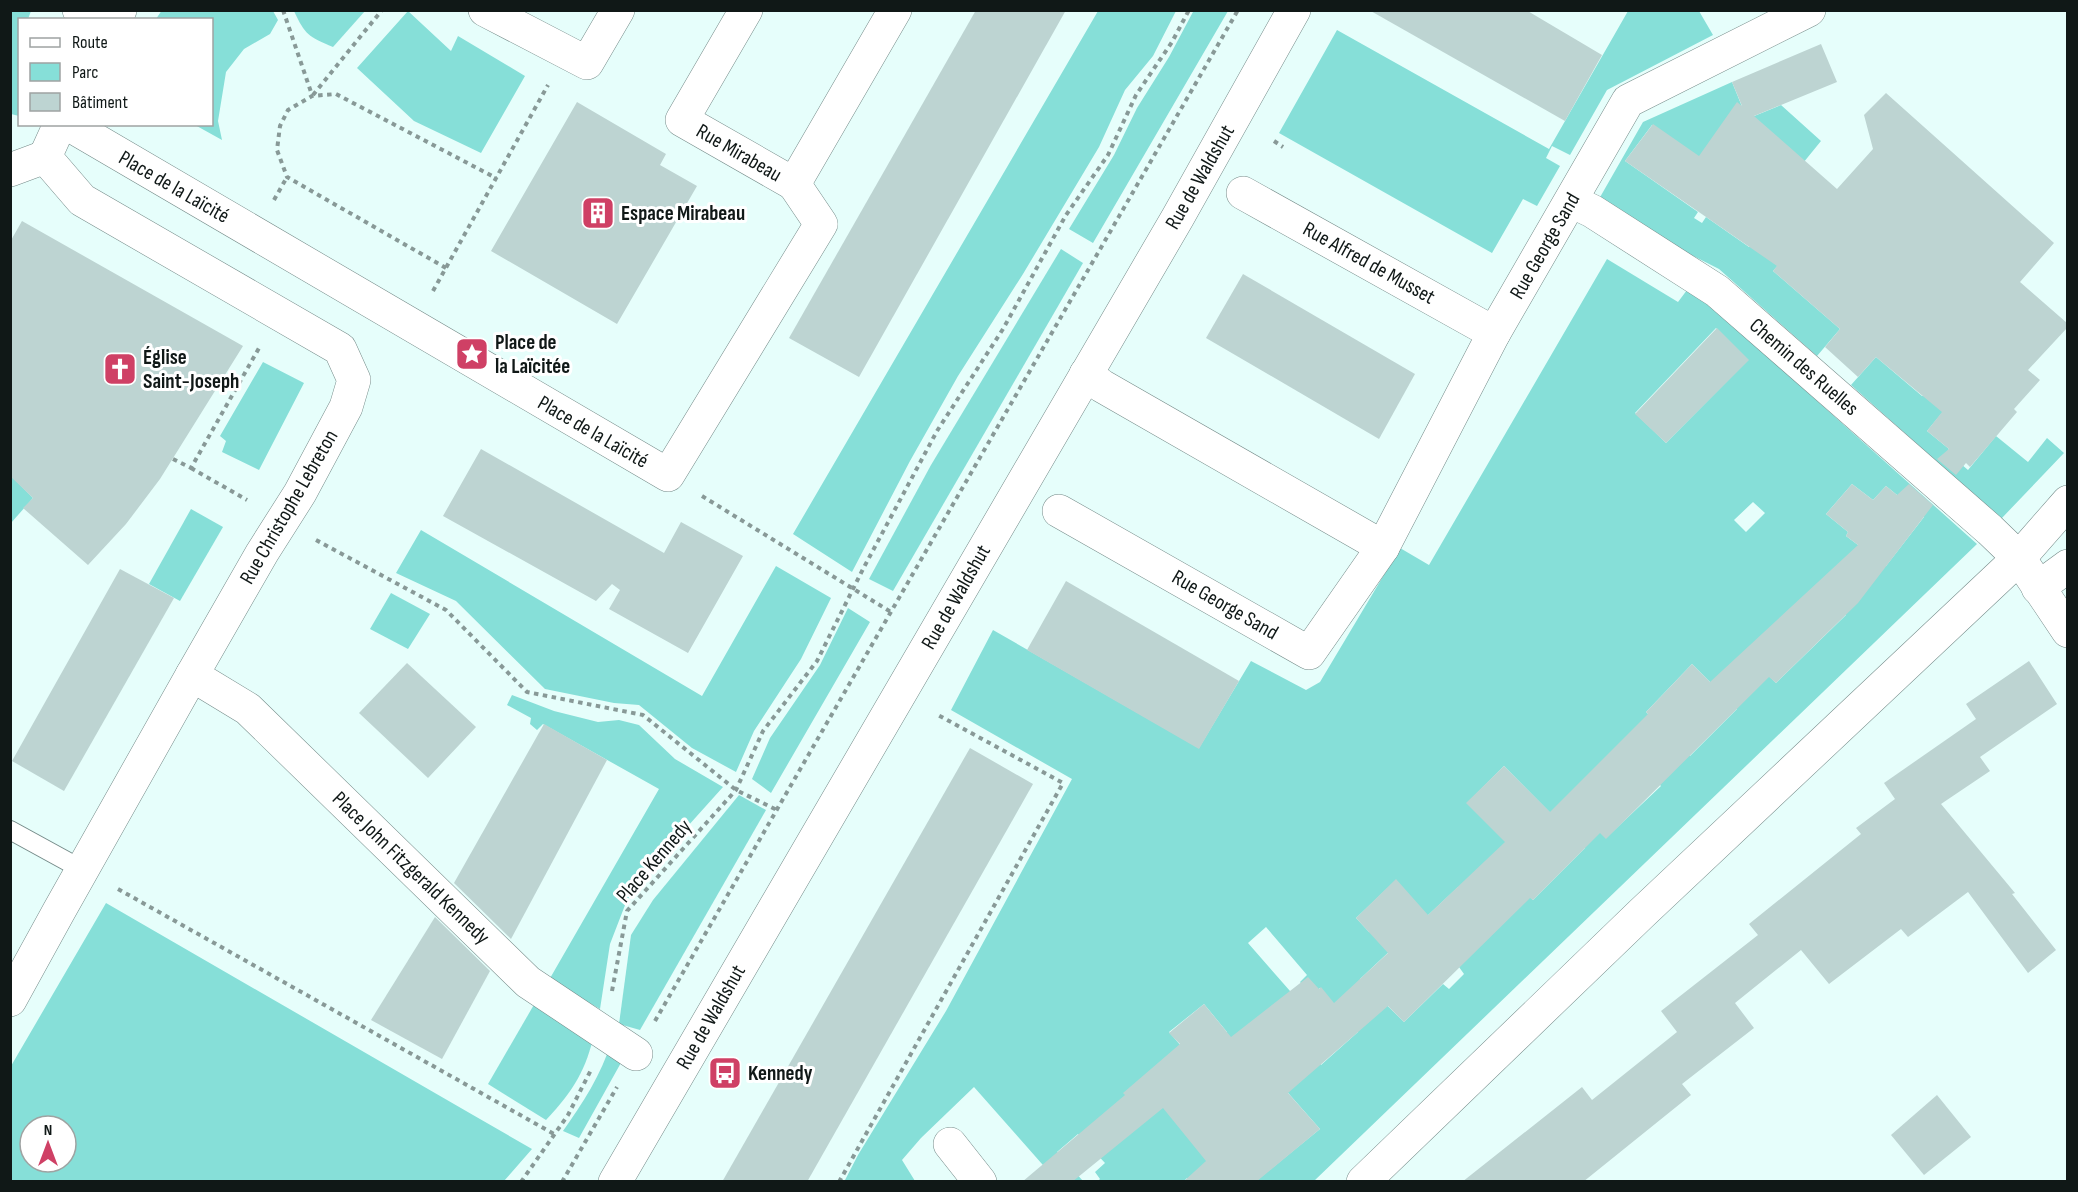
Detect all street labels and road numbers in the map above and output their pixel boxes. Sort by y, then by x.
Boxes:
street label: Rue Mirabeau [692,119,786,187]
street label: Rue de Waldshut [1160,120,1240,234]
street label: Place de la Laïcité [114,145,234,229]
street label: Rue George Sand [1505,189,1585,303]
street label: Rue Alfred de Musset [1299,216,1439,310]
street label: Chemin des Ruelles [1744,313,1864,421]
street label: Place de la Laïcité [533,390,653,474]
street label: Rue Christophe Lebreton [235,425,343,589]
street label: Rue de Waldshut [916,540,996,654]
street label: Rue George Sand [1168,565,1282,645]
street label: Place John Fitzgerald Kennedy [327,786,495,950]
street label: Place Kennedy [611,814,697,908]
street label: Rue de Waldshut [671,960,751,1074]

